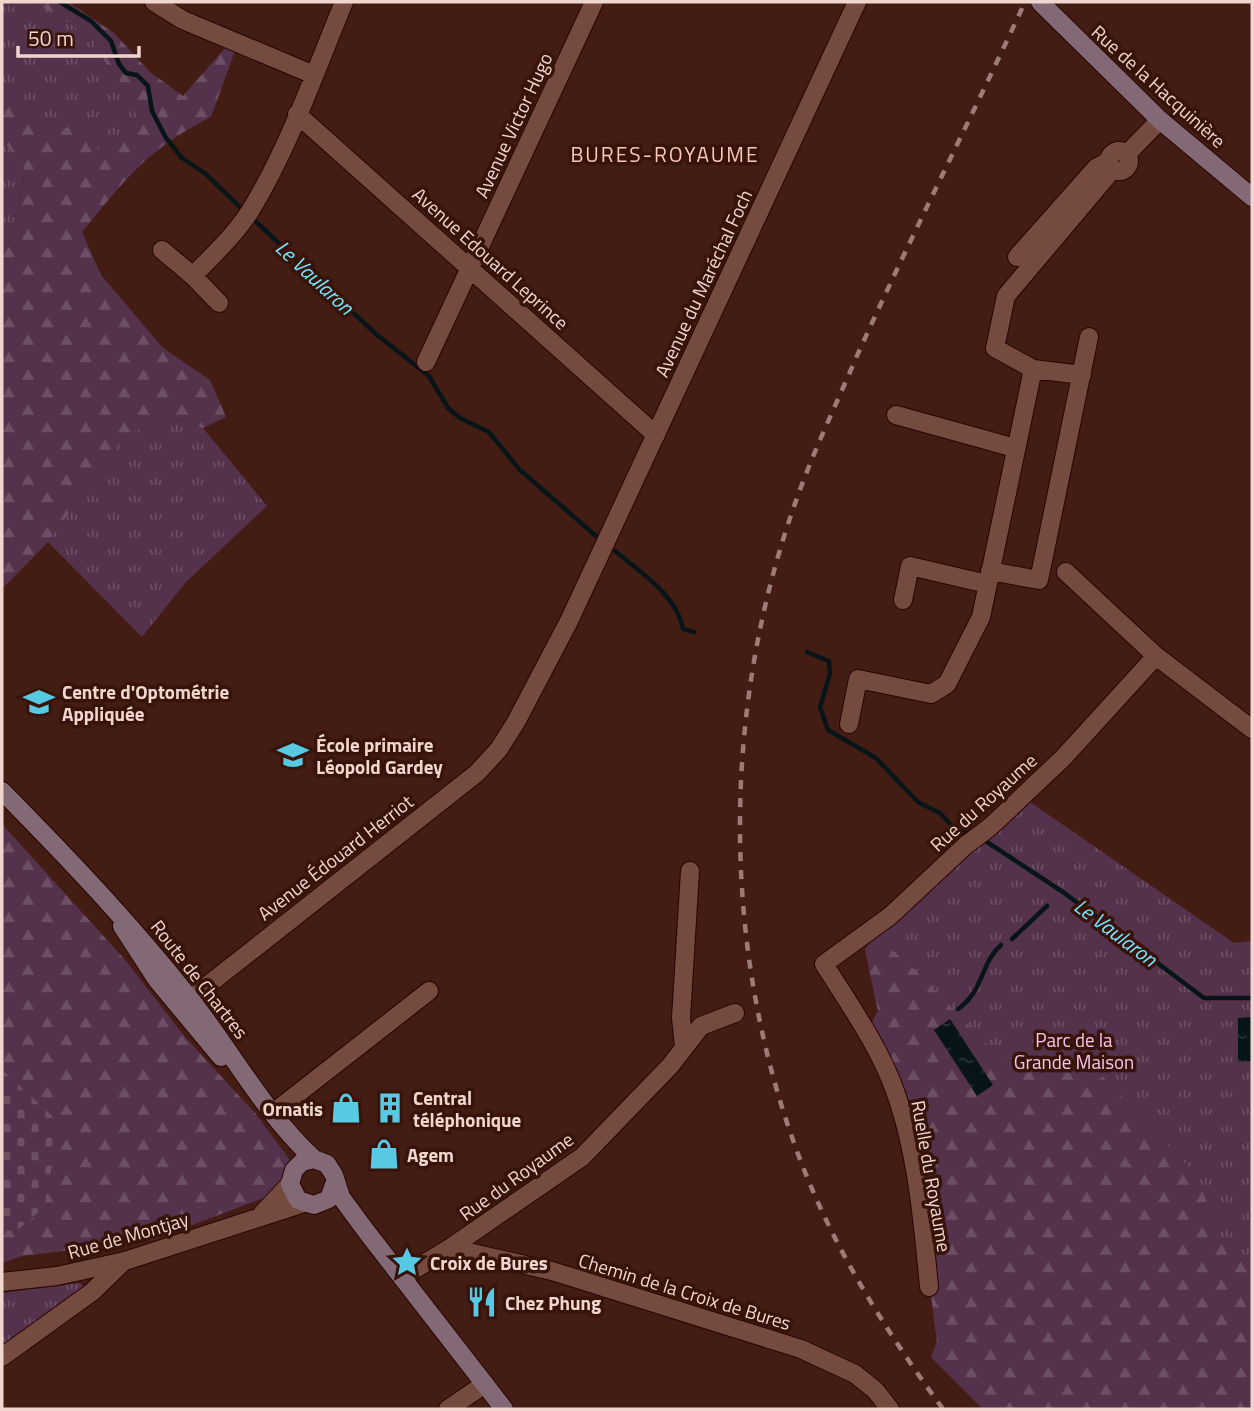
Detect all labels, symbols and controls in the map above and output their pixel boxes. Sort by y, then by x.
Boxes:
scale bar [18,14,138,58]
street label: Rue de la Hacquinière [1085,18,1233,154]
text: 50 m [28,22,74,54]
street label: Avenue Victor Hugo [467,48,559,202]
district label: BURES-ROYAUME [570,138,760,170]
street label: Avenue Edouard Leprince [406,180,576,336]
street label: Avenue du Maréchal Foch [647,184,759,382]
water label: Le Vaularon [269,232,362,322]
place label: Centre d'Optométrie Appliquée [62,677,229,728]
school or university icon: Centre d'Optométrie Appliquée [22,685,56,719]
place label: École primaire Léopold Gardey [316,730,443,781]
school or university icon: École primaire Léopold Gardey [276,738,310,772]
street label: Rue du Royaume [923,746,1043,858]
street label: Avenue Édouard Herriot [251,787,419,927]
water label: Le Vaularon [1068,890,1165,974]
street label: Route de Chartres [144,913,256,1045]
park label: Parc de la Grande Maison [1014,1025,1134,1076]
place label: Central téléphonique [413,1083,522,1134]
shop icon: Ornatis [329,1091,363,1125]
building icon: Central téléphonique [373,1091,407,1125]
place label: Ornatis [263,1094,323,1123]
street label: Ruelle du Royaume [904,1098,960,1254]
street label: Rue du Royaume [453,1125,579,1227]
shop icon: Agem [367,1137,401,1171]
place label: Agem [407,1140,454,1169]
street label: Rue de Montjay [64,1204,192,1266]
place icon: Croix de Bures [390,1245,424,1279]
street label: Chemin de la Croix de Bures [575,1245,795,1337]
place label: Croix de Bures [430,1248,548,1277]
restaurant icon: Chez Phung [465,1285,499,1319]
place label: Chez Phung [505,1288,601,1317]

